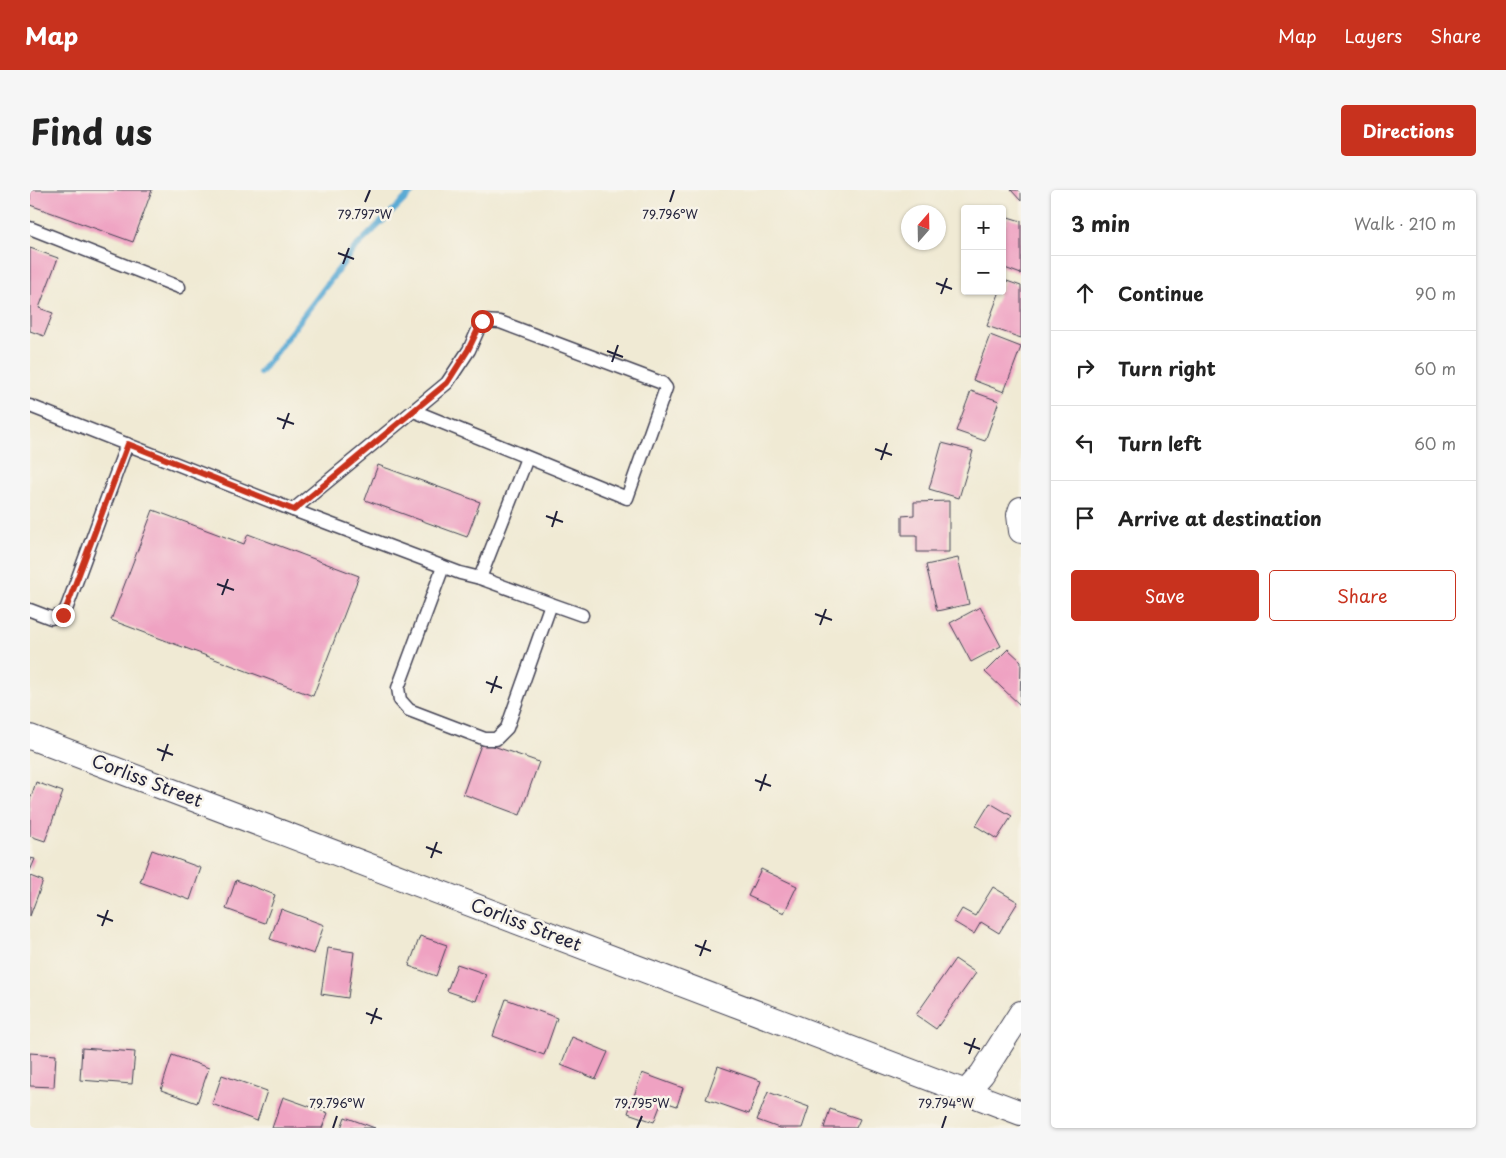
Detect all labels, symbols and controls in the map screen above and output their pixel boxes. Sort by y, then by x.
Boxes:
text: Map [25,17,78,53]
text: Map [1278,22,1317,49]
text: Layers [1345,22,1402,49]
text: Share [1430,22,1481,49]
text: Find us [30,104,152,157]
button: Directions [1341,105,1476,156]
text: 79.797°W [338,205,393,223]
text: 79.796°W [642,205,698,223]
north arrow [901,205,946,250]
map controls [961,205,1006,295]
button: + [961,205,1006,250]
text: 3 min [1071,207,1130,239]
text: Walk · 210 m [1354,211,1456,235]
button: − [961,250,1006,295]
icon: ahead [1071,279,1099,307]
text: Continue [1118,279,1204,307]
text: 90 m [1415,281,1456,305]
route start [471,310,494,333]
icon: right [1071,354,1099,382]
text: Turn right [1118,354,1216,382]
text: 60 m [1414,356,1456,380]
icon: left [1071,429,1099,457]
text: Turn left [1118,429,1202,457]
text: 60 m [1414,431,1456,455]
icon: arrive [1071,504,1099,532]
text: Arrive at destination [1118,504,1322,532]
button: Save [1071,570,1259,621]
button: Share [1269,570,1456,621]
route end [52,604,75,627]
street label: Corliss Street [88,746,207,813]
street label: Corliss Street [467,890,586,957]
text: 79.796°W [309,1094,365,1112]
text: 79.795°W [614,1094,670,1112]
text: 79.794°W [918,1094,974,1112]

